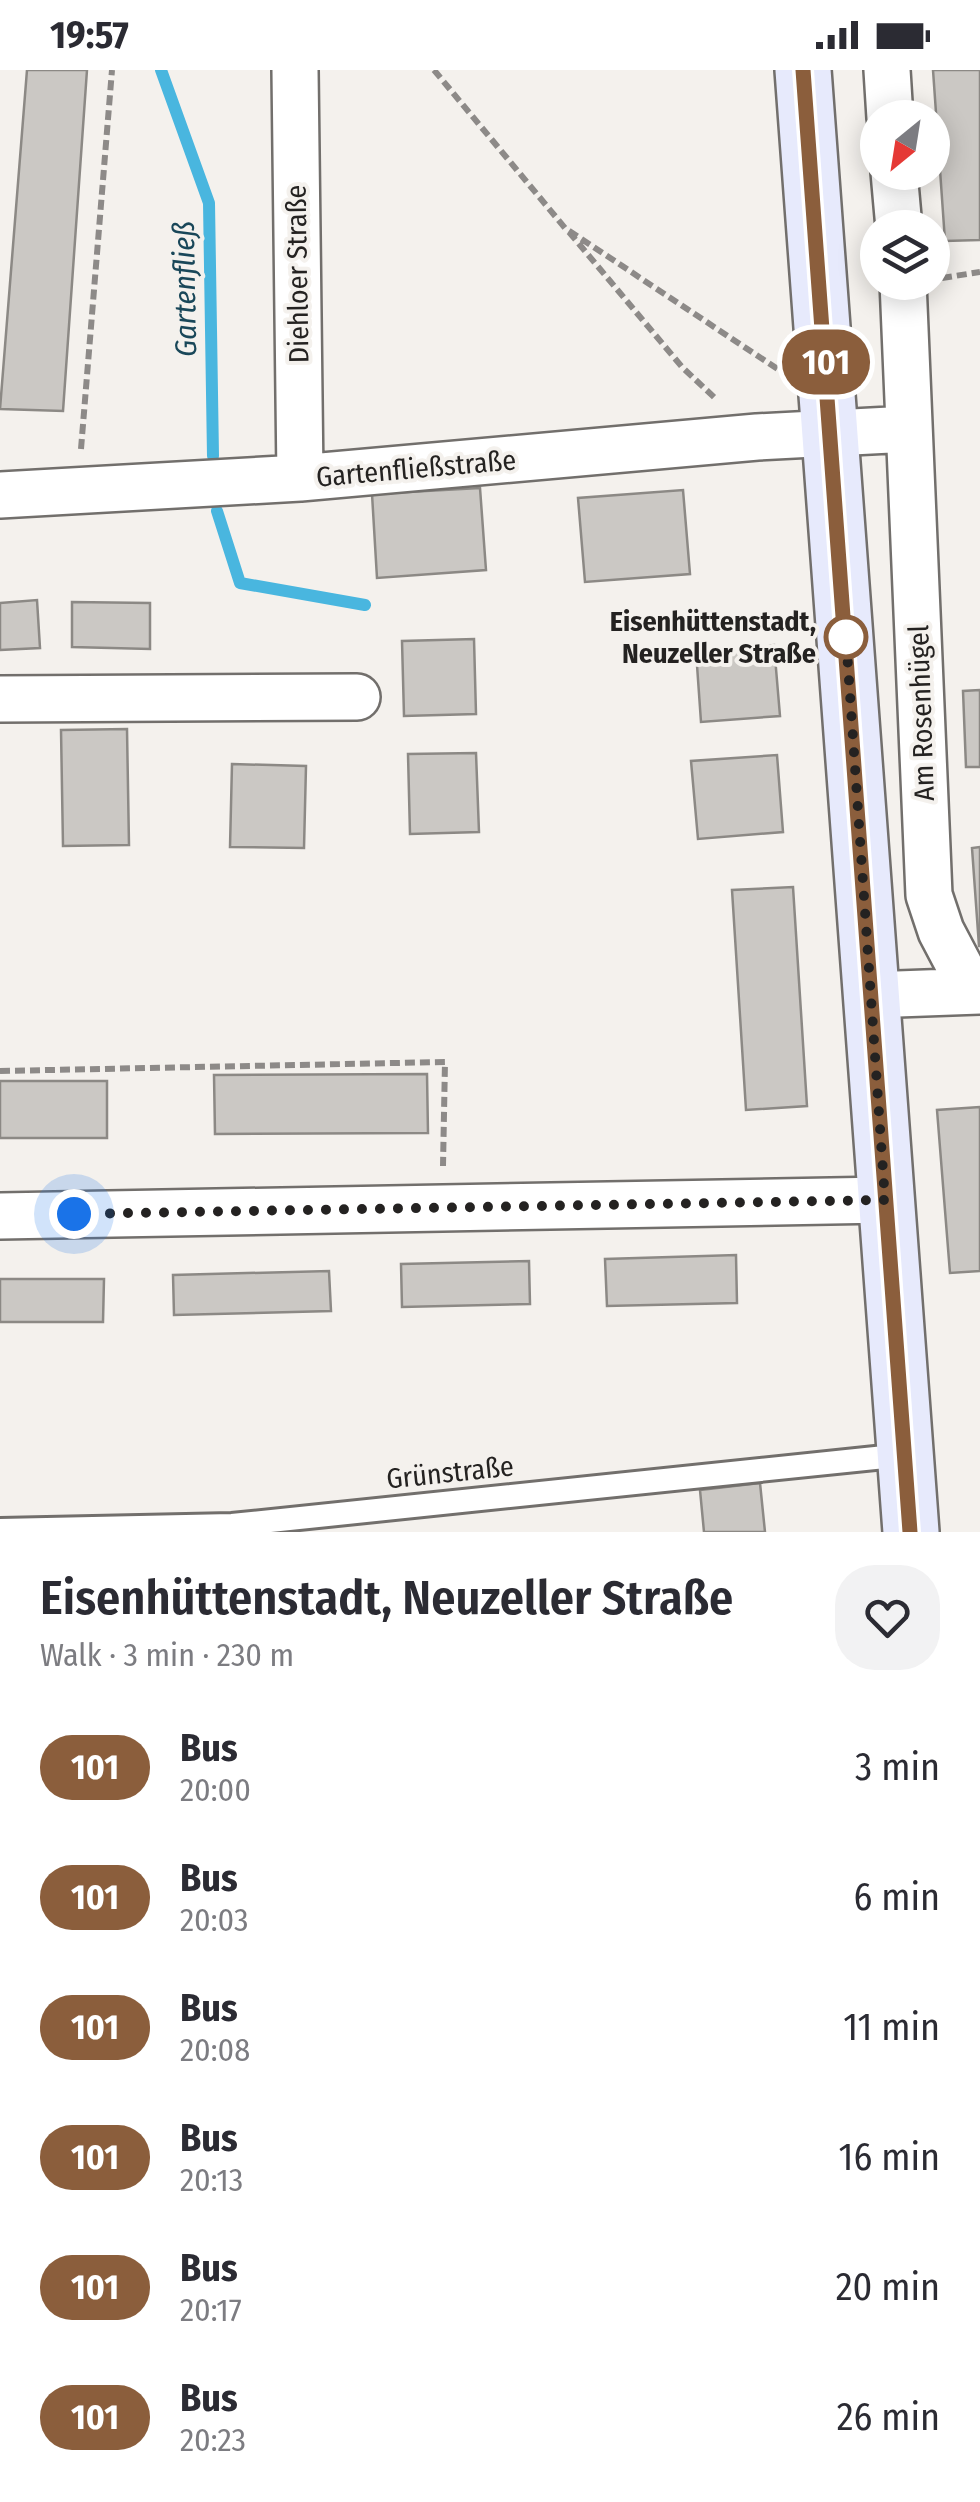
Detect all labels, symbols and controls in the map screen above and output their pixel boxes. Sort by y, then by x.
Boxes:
text: 19:57 [50,12,129,58]
north arrow [860,100,950,190]
map controls [860,100,950,300]
street label: Diehloer Straße [279,184,316,364]
button: layers [860,210,950,300]
water label: Gartenfließ [166,221,204,357]
line badge: 101 [768,330,884,394]
text: 101 [802,341,850,383]
street label: Gartenfließstraße [315,443,517,494]
place label: Eisenhüttenstadt, Neuzeller Straße [610,605,816,670]
marker: Eisenhüttenstadt, Neuzeller Straße [825,616,867,658]
street label: Am Rosenhügel [902,624,941,802]
your location [49,1189,99,1239]
street label: Grünstraße [385,1449,515,1496]
button: heart [835,1565,940,1670]
text: Eisenhüttenstadt, Neuzeller Straße [40,1569,733,1627]
text: Walk · 3 min · 230 m [40,1636,294,1674]
text: Bus [180,1725,238,1771]
text: 3 min [855,1744,940,1790]
text: 101 [71,1746,119,1788]
text: 20:00 [180,1771,251,1809]
text: Bus [180,1855,238,1901]
text: 6 min [853,1874,940,1920]
text: 101 [71,1876,119,1918]
text: 20:03 [180,1901,248,1939]
text: Bus [180,1985,238,2031]
text: 11 min [843,2004,940,2050]
text: 101 [71,2006,119,2048]
text: 20:08 [180,2031,250,2069]
text: Bus [180,2115,238,2161]
text: 16 min [839,2134,940,2180]
text: 101 [71,2136,119,2178]
text: 20:13 [180,2161,243,2199]
text: Bus [180,2245,238,2291]
text: 20 min [836,2264,940,2310]
text: 101 [71,2266,119,2308]
text: 20:17 [180,2291,242,2329]
text: Bus [180,2375,238,2421]
text: 26 min [837,2394,940,2440]
text: 101 [71,2396,119,2438]
text: 20:23 [180,2421,246,2459]

